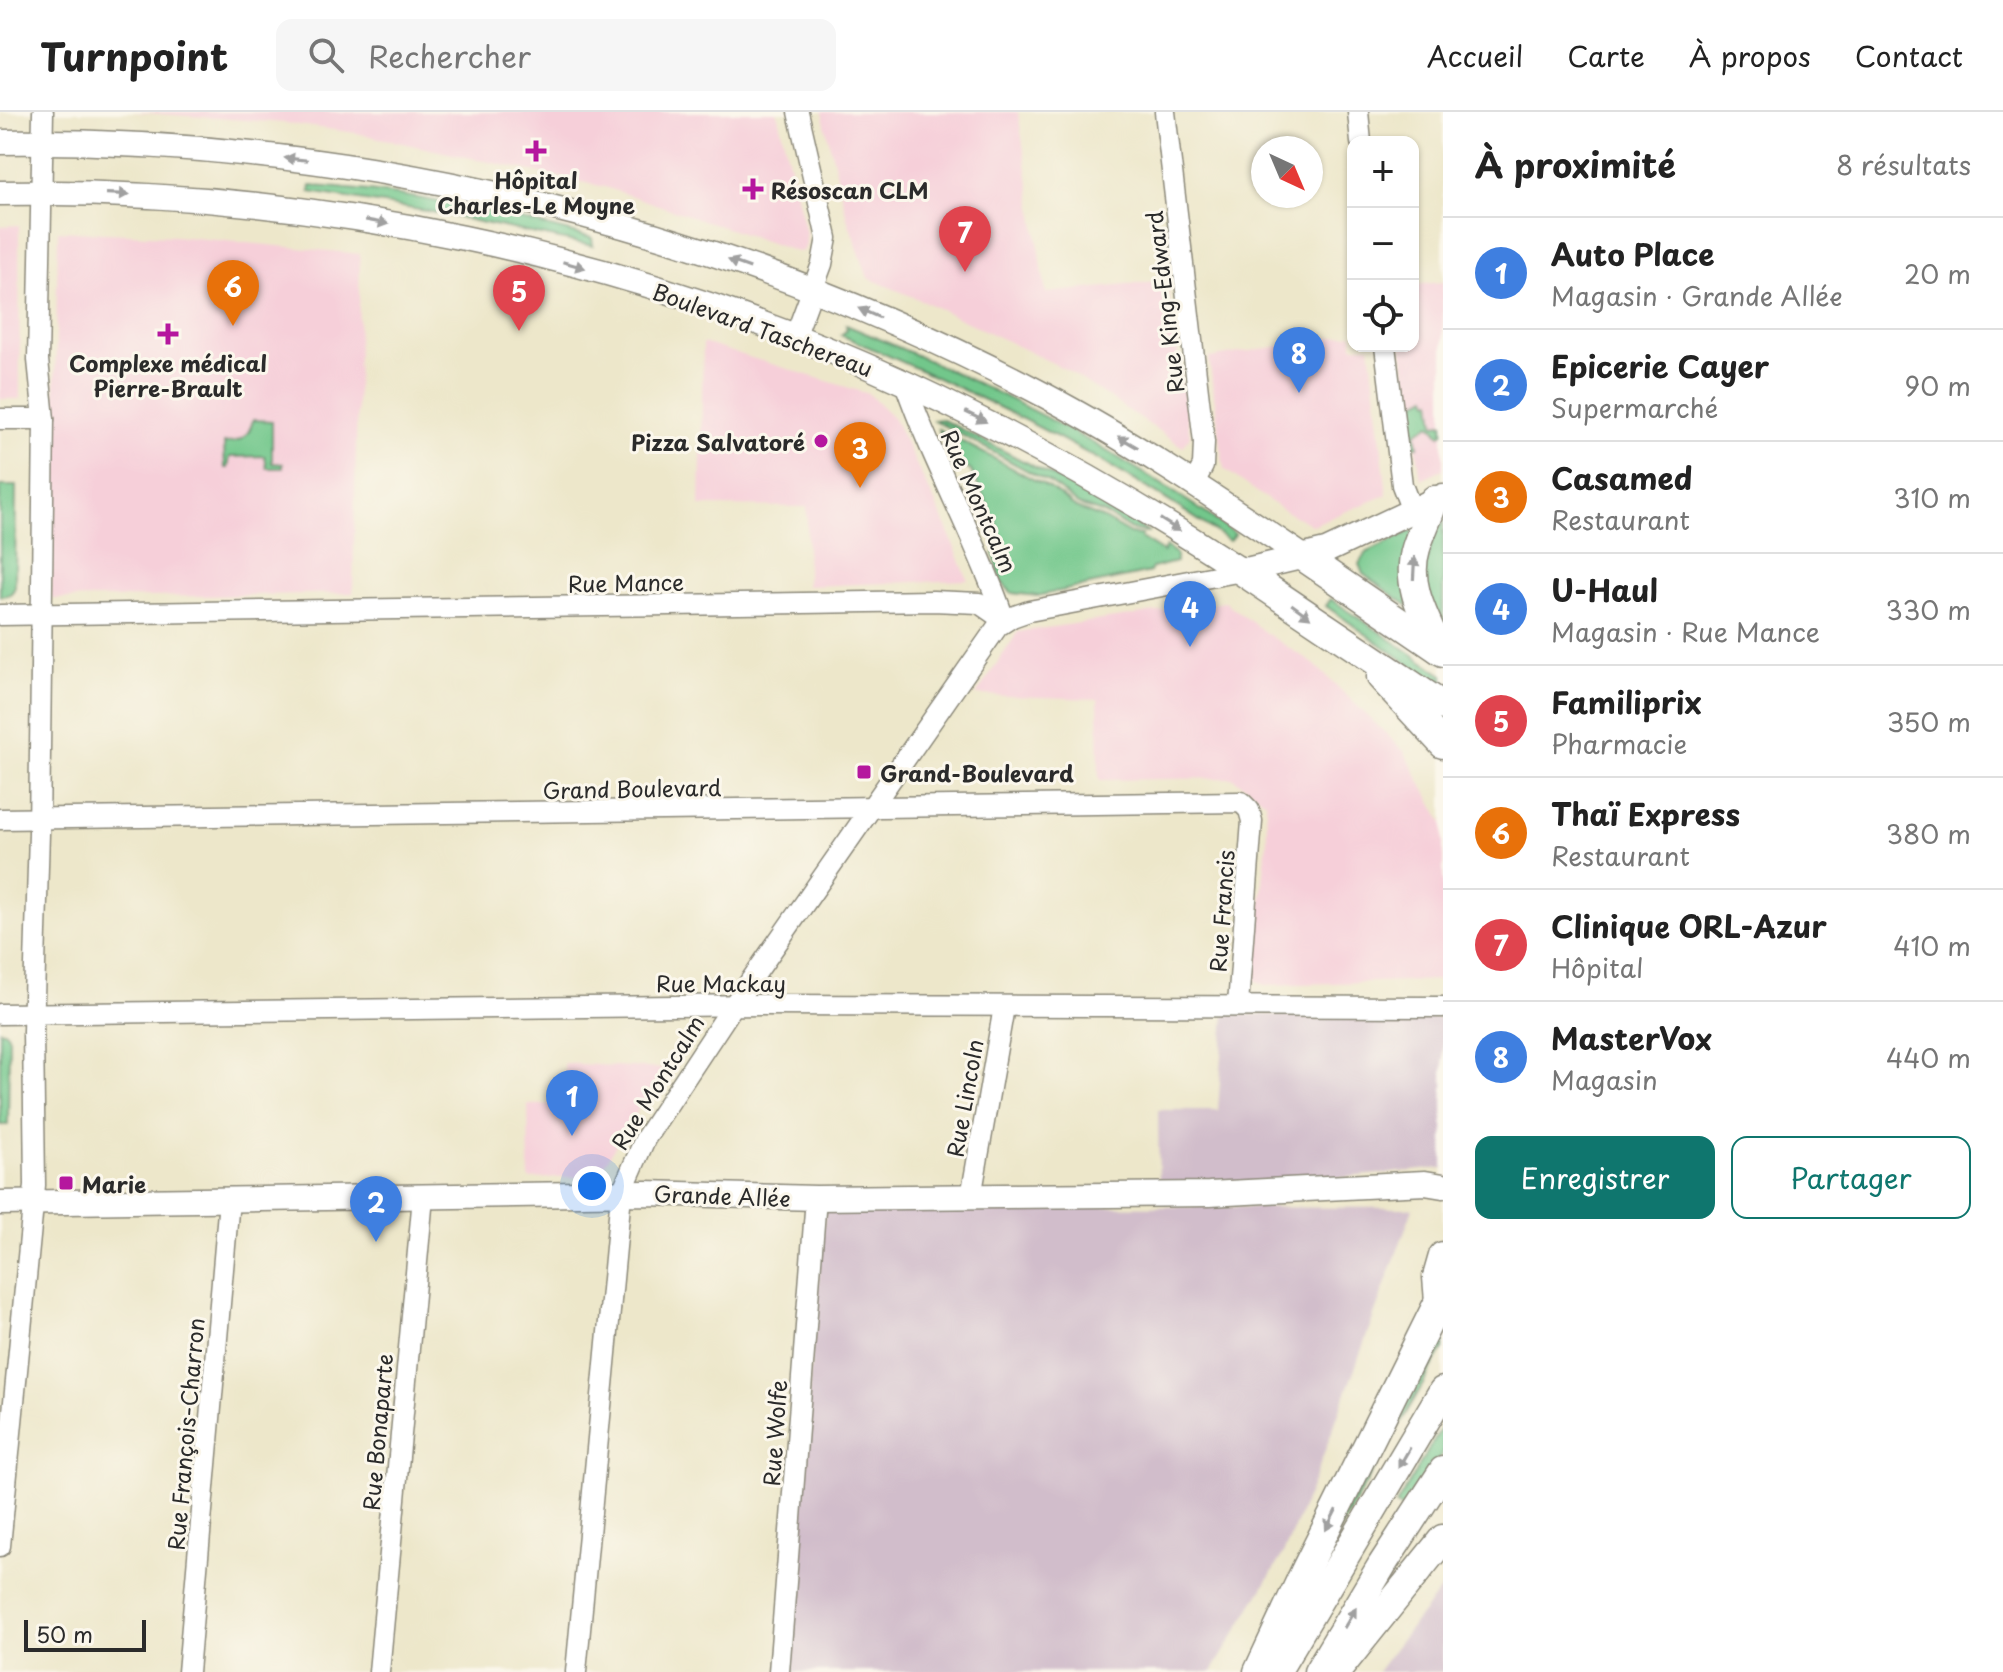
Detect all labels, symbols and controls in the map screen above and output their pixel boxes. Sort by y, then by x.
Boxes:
search box [276,19,836,91]
text: Turnpoint [40,27,228,84]
icon: search [304,33,348,77]
text: Rechercher [368,33,531,78]
text: Accueil [1427,34,1523,77]
text: Carte [1567,34,1645,77]
text: À propos [1689,34,1811,77]
text: Contact [1855,34,1963,77]
north arrow [1251,136,1323,208]
map controls [1347,136,1419,352]
button: + [1347,136,1419,208]
text: À proximité [1475,138,1676,190]
marker: Hôpital Charles-Le Moyne [525,140,547,162]
text: 8 résultats [1836,145,1971,184]
one-way arrow [283,152,308,165]
place label: Hôpital Charles-Le Moyne [437,163,635,221]
place label: Résoscan CLM [771,173,928,206]
marker: Résoscan CLM [742,178,764,200]
one-way arrow [106,188,131,201]
pin: 7 [939,206,991,272]
button: − [1347,208,1419,280]
street label: Rue King-Edward [1136,209,1192,395]
one-way arrow [365,216,390,228]
text: Auto Place [1551,231,1715,276]
text: 1 [1495,254,1507,293]
text: 20 m [1904,254,1971,293]
one-way arrow [727,257,751,270]
one-way arrow [562,259,586,272]
pin: 6 [207,260,259,326]
pin: 5 [493,265,545,331]
street label: Boulevard Taschereau [648,274,878,384]
text: Magasin · Grande Allée [1551,276,1842,315]
button: locate [1347,280,1419,352]
one-way arrow [858,306,881,319]
marker: Complexe médical Pierre-Brault [157,323,179,345]
pin: 8 [1273,327,1325,393]
text: Epicerie Cayer [1551,343,1769,388]
place label: Complexe médical Pierre-Brault [69,346,267,404]
text: 2 [1492,366,1510,405]
text: 90 m [1904,366,1971,405]
text: Supermarché [1551,388,1718,427]
one-way arrow [964,410,987,424]
pin: 3 [834,422,886,488]
street label: Rue Montcalm [934,424,1026,578]
place label: Pizza Salvatoré [631,425,805,458]
marker: Pizza Salvatoré [812,432,830,450]
one-way arrow [1117,435,1139,449]
text: Casamed [1551,455,1692,500]
text: 3 [1492,478,1510,517]
text: 310 m [1893,478,1971,517]
text: Restaurant [1551,500,1690,539]
one-way arrow [1159,518,1181,532]
one-way arrow [1408,555,1421,580]
street label: Rue Mance [568,564,684,600]
text: U-Haul [1551,567,1658,612]
pin: 4 [1164,581,1216,647]
text: 4 [1492,590,1510,629]
text: 330 m [1886,590,1971,629]
one-way arrow [1290,603,1311,618]
text: Magasin · Rue Mance [1551,612,1820,651]
text: Familiprix [1551,679,1701,724]
text: 5 [1493,702,1509,741]
text: 350 m [1887,702,1971,741]
text: Pharmacie [1551,724,1687,763]
place label: Grand-Boulevard [880,756,1074,789]
marker: Grand-Boulevard [855,763,873,781]
street label: Grand Boulevard [542,770,722,806]
text: Thaï Express [1551,791,1740,836]
text: 6 [1492,814,1510,853]
text: 380 m [1886,814,1971,853]
text: Restaurant [1551,836,1690,875]
street label: Rue Francis [1200,849,1242,973]
text: Clinique ORL-Azur [1551,903,1827,948]
text: 7 [1494,926,1508,965]
text: 410 m [1893,926,1971,965]
text: Hôpital [1551,948,1644,987]
street label: Rue Mackay [656,966,786,999]
street label: Rue Montcalm [602,1008,712,1156]
text: MasterVox [1551,1015,1712,1060]
street label: Rue Lincoln [937,1036,991,1160]
text: 8 [1493,1038,1509,1077]
text: 440 m [1886,1038,1971,1077]
text: Magasin [1551,1060,1658,1099]
pin: 1 [546,1070,598,1136]
button: Enregistrer [1475,1136,1715,1219]
button: Partager [1731,1136,1971,1219]
your location [572,1166,612,1206]
place label: Marie [82,1167,146,1200]
marker: Marie [57,1174,75,1192]
pin: 2 [350,1176,402,1242]
street label: Grande Allée [653,1176,791,1214]
street label: Rue François-Charron [158,1316,212,1552]
street label: Rue Bonaparte [354,1352,400,1512]
street label: Rue Wolfe [754,1379,794,1487]
one-way arrow [1397,1447,1411,1469]
one-way arrow [1325,1508,1338,1531]
one-way arrow [1343,1607,1357,1629]
scale bar [24,1616,146,1652]
text: 50 m [36,1617,93,1650]

